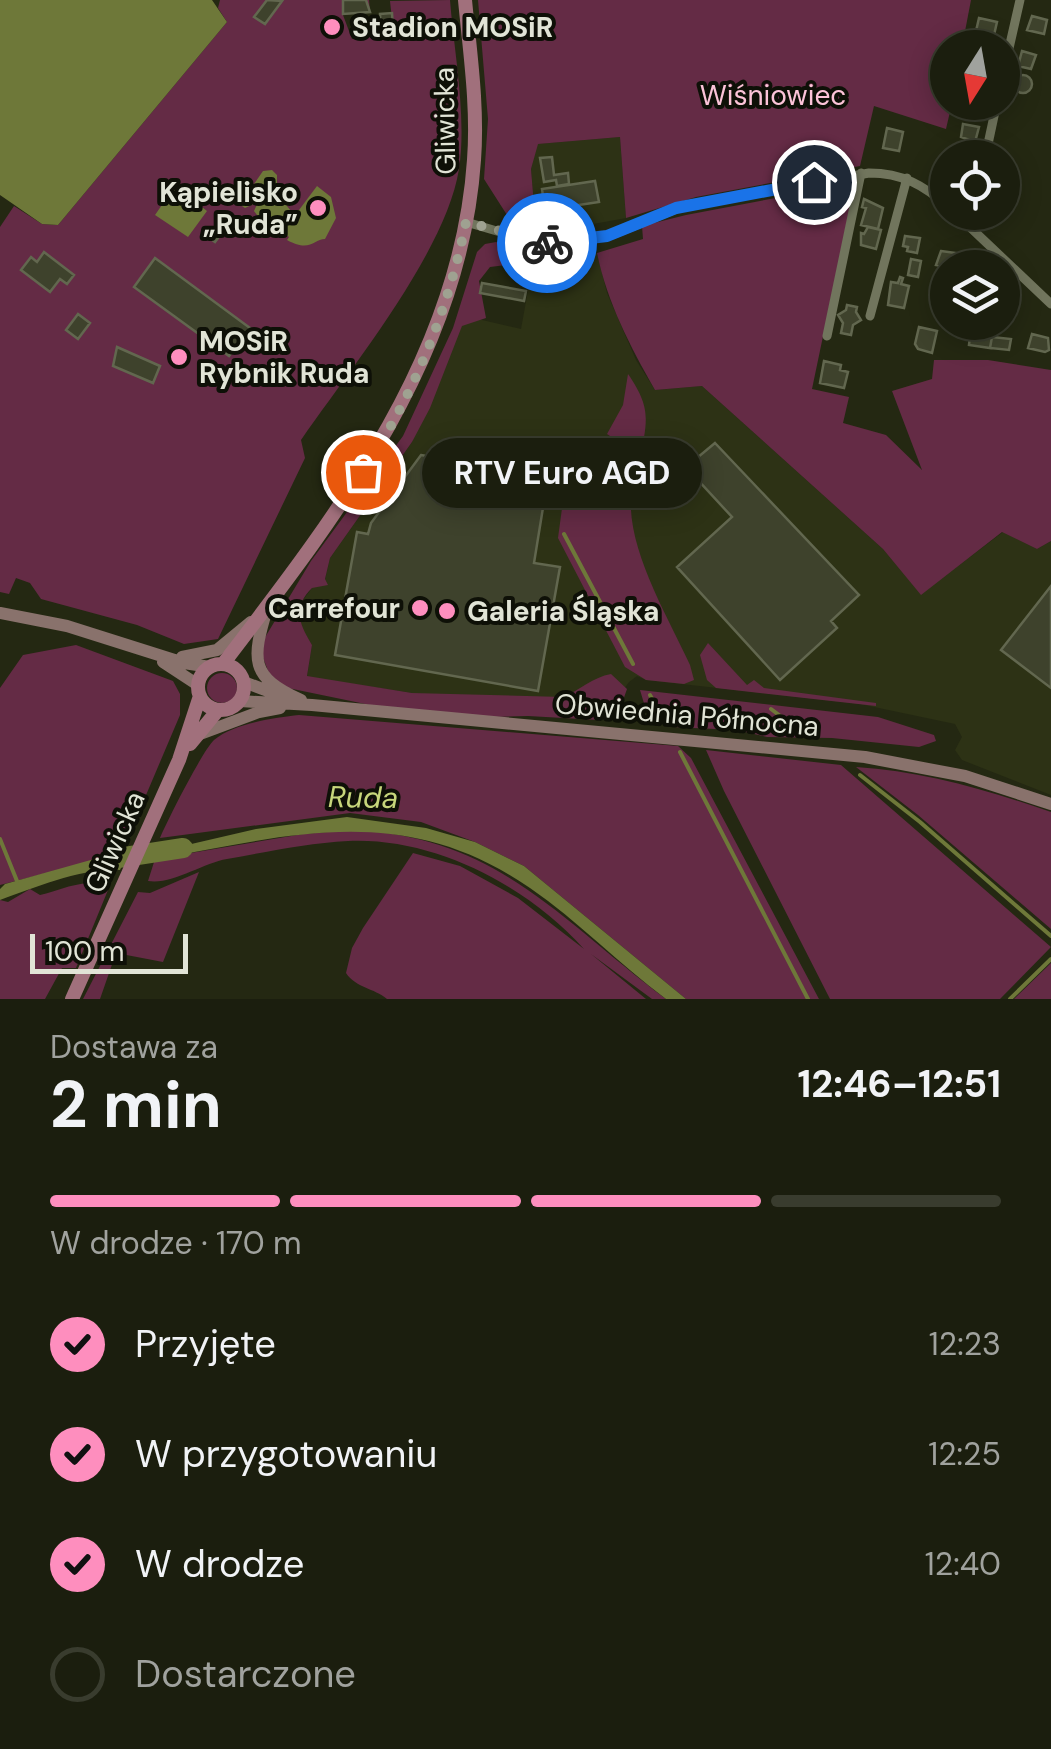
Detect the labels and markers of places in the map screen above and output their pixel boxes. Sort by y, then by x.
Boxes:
place label: Stadion MOSiR [352,9,553,46]
marker: Stadion MOSiR [321,16,343,38]
pin [772,140,857,225]
place label: Kąpielisko „Ruda” [159,174,298,243]
marker: Kąpielisko „Ruda” [307,197,329,219]
place label: MOSiR Rybnik Ruda [199,323,369,392]
marker: MOSiR Rybnik Ruda [168,346,190,368]
pin [321,430,406,515]
callout: RTV Euro AGD [423,437,703,507]
place label: Carrefour [268,590,400,627]
place label: Galeria Śląska [467,593,659,630]
marker: Carrefour [409,597,431,619]
marker: Galeria Śląska [436,600,458,622]

